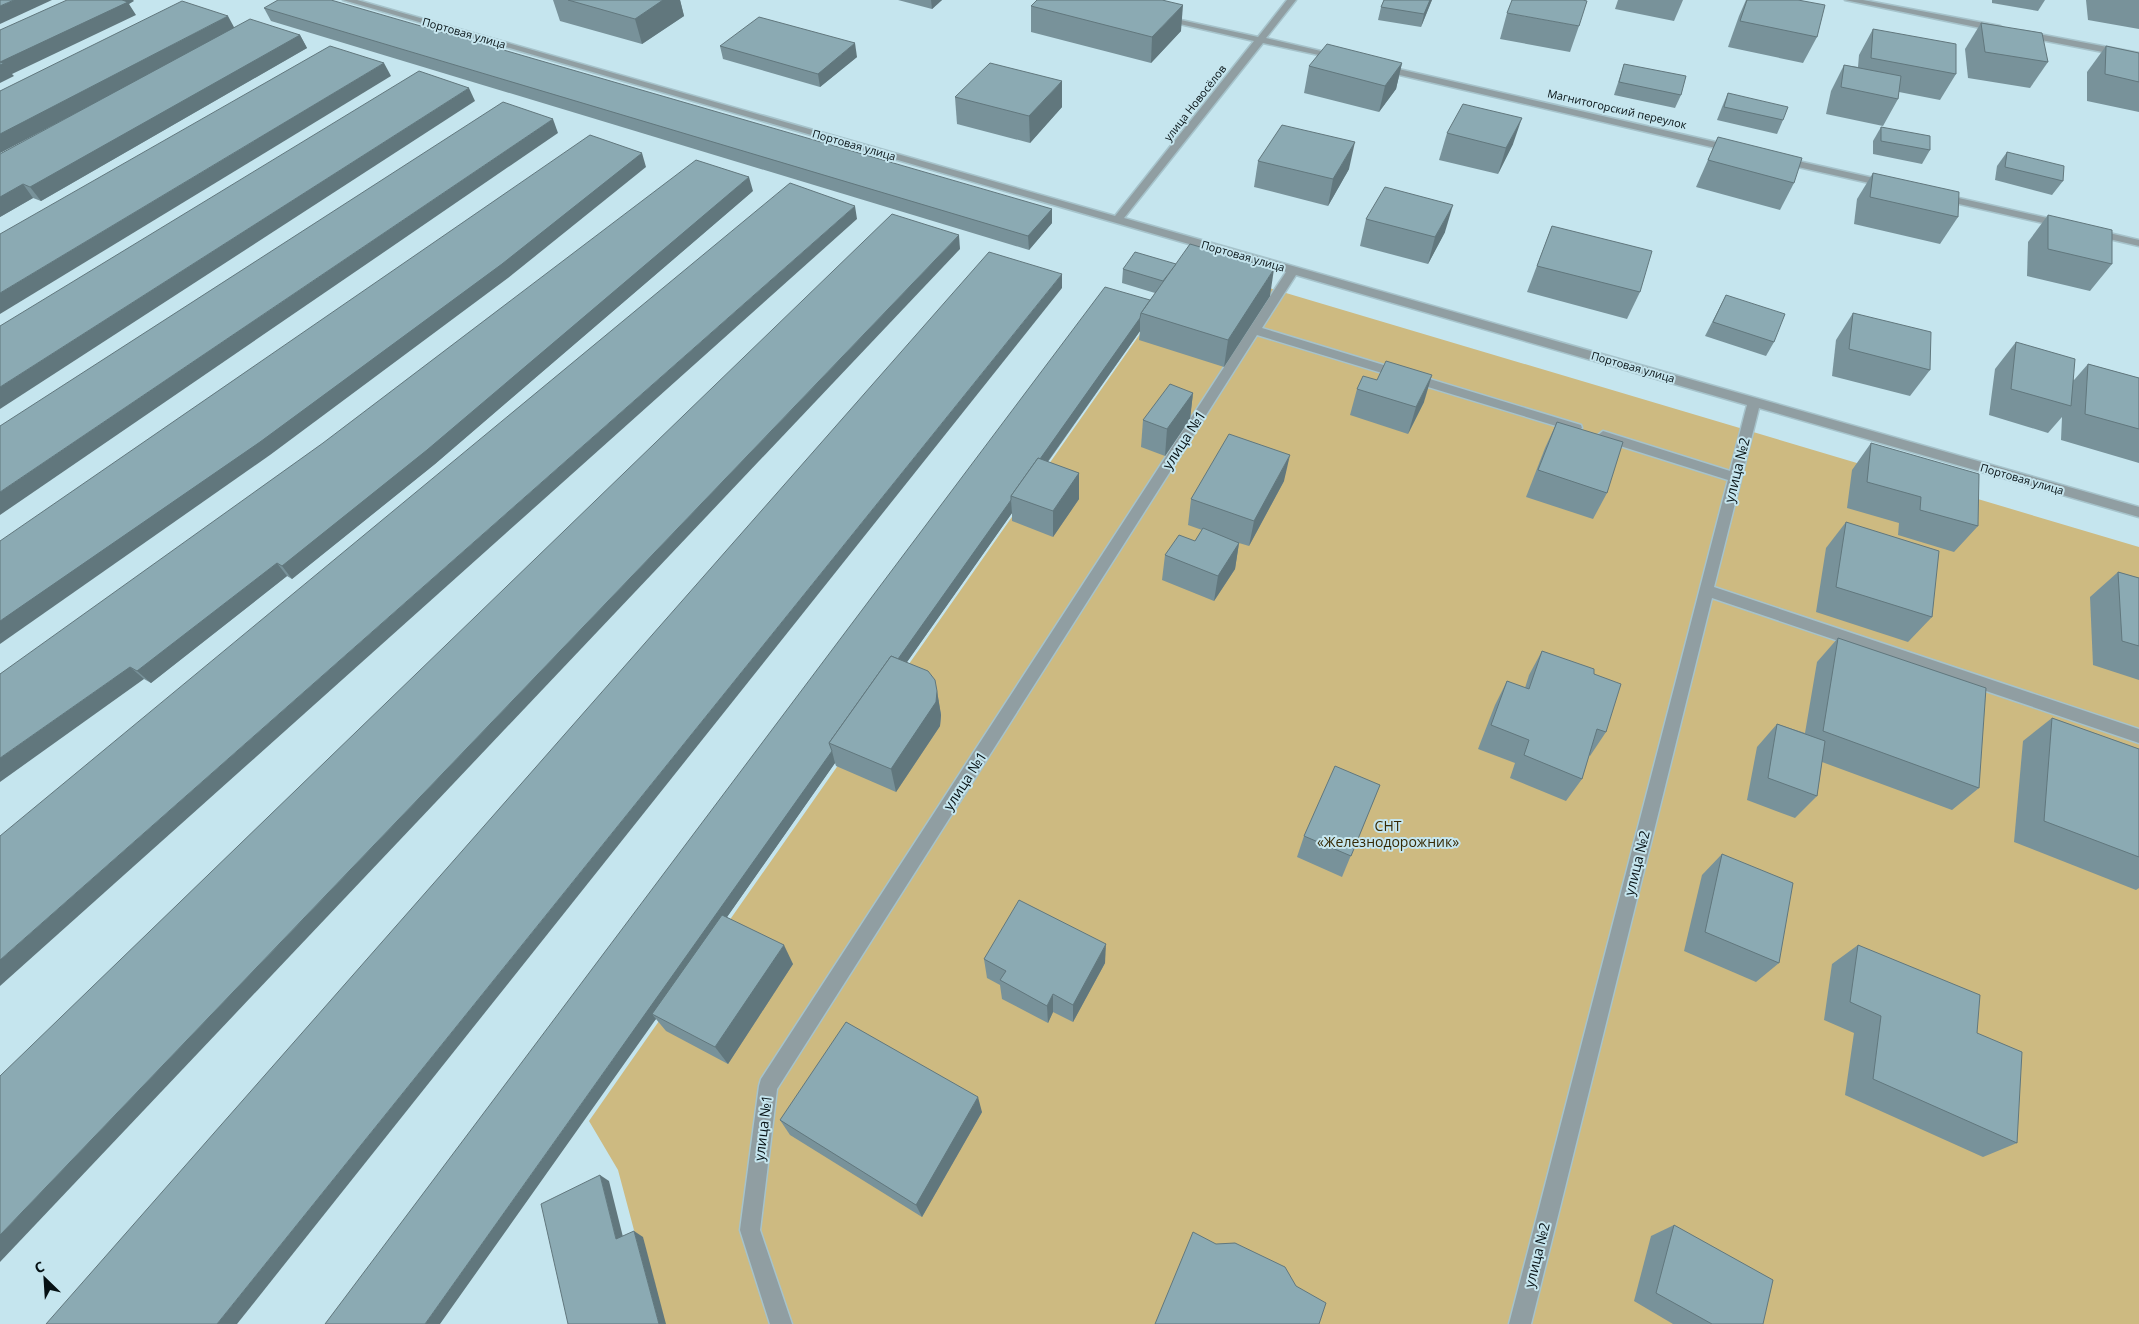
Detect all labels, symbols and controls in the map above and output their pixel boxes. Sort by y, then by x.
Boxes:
street label: Портовая улица [421,13,508,52]
street label: улица Новосёлов [1160,61,1229,144]
street label: Магнитогорский переулок [1546,85,1688,132]
street label: Портовая улица [811,125,898,164]
street label: Портовая улица [1200,236,1287,275]
street label: Портовая улица [1590,347,1677,386]
street label: улица №1 [1158,407,1210,473]
street label: улица №2 [1719,435,1754,504]
street label: Портовая улица [1979,459,2066,498]
street label: улица №1 [939,748,991,814]
park label: СНТ «Железнодорожник» [1317,816,1459,851]
street label: улица №2 [1619,828,1654,897]
street label: улица №1 [749,1094,776,1162]
street label: улица №2 [1519,1220,1554,1289]
north arrow [20,1254,70,1304]
text: С [31,1256,47,1277]

